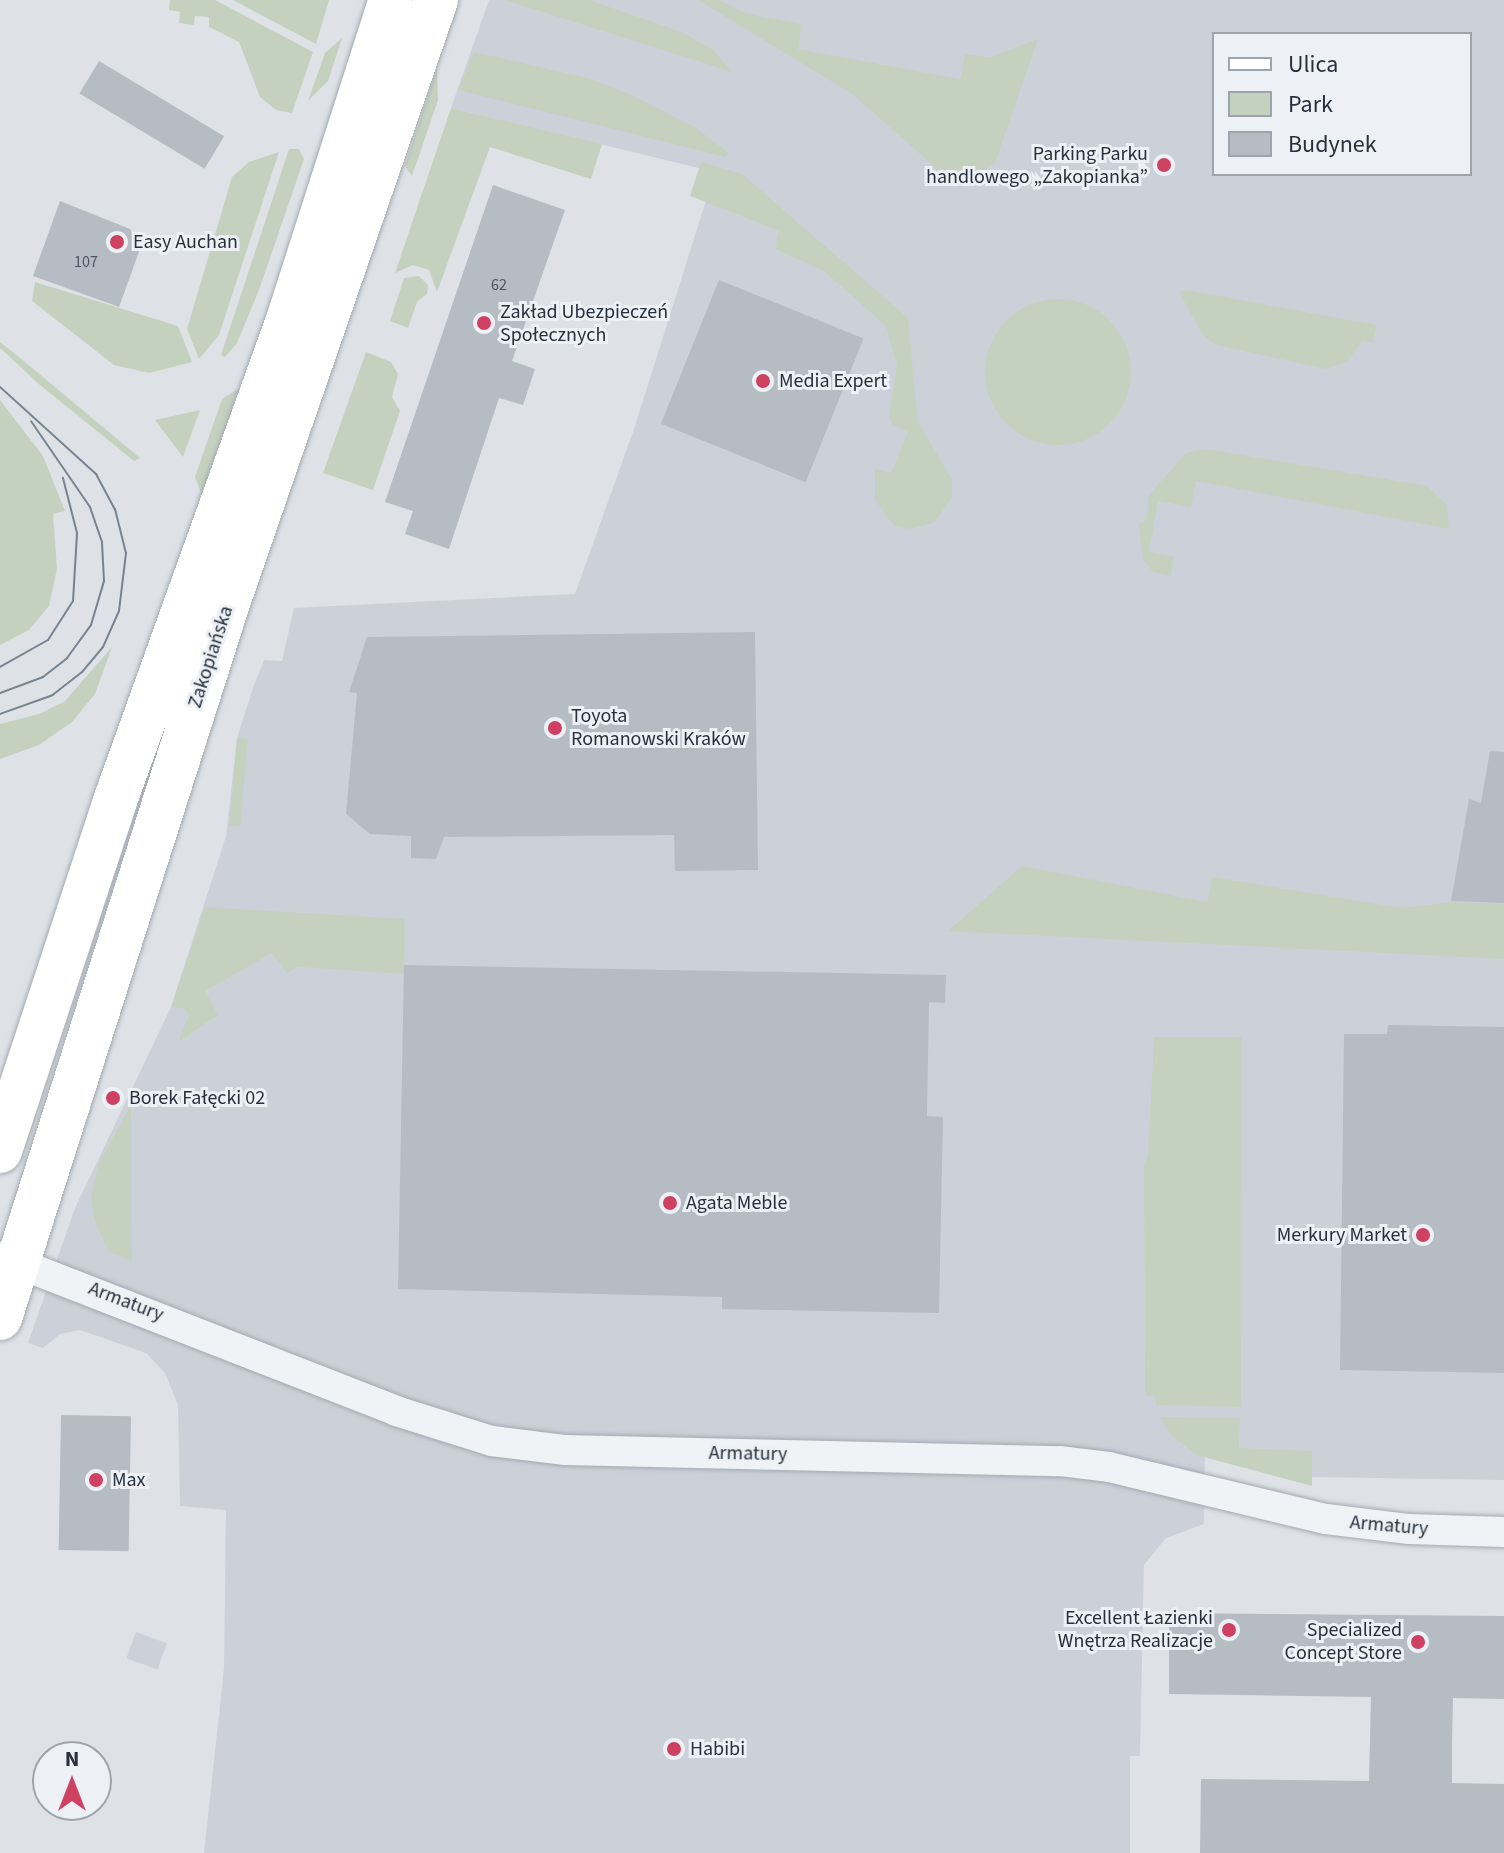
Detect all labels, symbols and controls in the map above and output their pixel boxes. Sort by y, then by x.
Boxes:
legend [1212,32,1472,176]
text: Ulica [1288,47,1338,82]
text: Park [1288,87,1333,122]
text: Budynek [1288,127,1377,162]
place label: Parking Parku handlowego „Zakopianka” [926,142,1148,189]
marker: Parking Parku handlowego „Zakopianka” [1155,156,1173,174]
place label: Easy Auchan [133,230,238,254]
marker: Easy Auchan [108,233,126,251]
house number: 107 [74,252,98,272]
house number: 62 [491,275,507,295]
place label: Zakład Ubezpieczeń Społecznych [500,300,668,347]
marker: Zakład Ubezpieczeń Społecznych [475,314,493,332]
place label: Media Expert [779,369,887,393]
marker: Media Expert [754,372,772,390]
street label: Zakopiańska [183,603,239,711]
place label: Toyota Romanowski Kraków [571,704,746,751]
marker: Toyota Romanowski Kraków [546,719,564,737]
place label: Borek Fałęcki 02 [129,1086,265,1110]
marker: Borek Fałęcki 02 [104,1089,122,1107]
place label: Agata Meble [686,1191,787,1215]
marker: Agata Meble [661,1194,679,1212]
place label: Merkury Market [1277,1223,1407,1247]
marker: Merkury Market [1414,1226,1432,1244]
street label: Armatury [85,1277,167,1327]
street label: Armatury [708,1441,788,1467]
place label: Max [112,1468,146,1492]
marker: Max [87,1471,105,1489]
street label: Armatury [1349,1511,1429,1541]
place label: Excellent Łazienki Wnętrza Realizacje [1058,1606,1213,1653]
place label: Specialized Concept Store [1284,1618,1402,1665]
marker: Excellent Łazienki Wnętrza Realizacje [1220,1621,1238,1639]
marker: Specialized Concept Store [1409,1633,1427,1651]
place label: Habibi [690,1737,745,1761]
marker: Habibi [665,1740,683,1758]
north arrow [32,1741,112,1821]
text: N [65,1743,79,1775]

